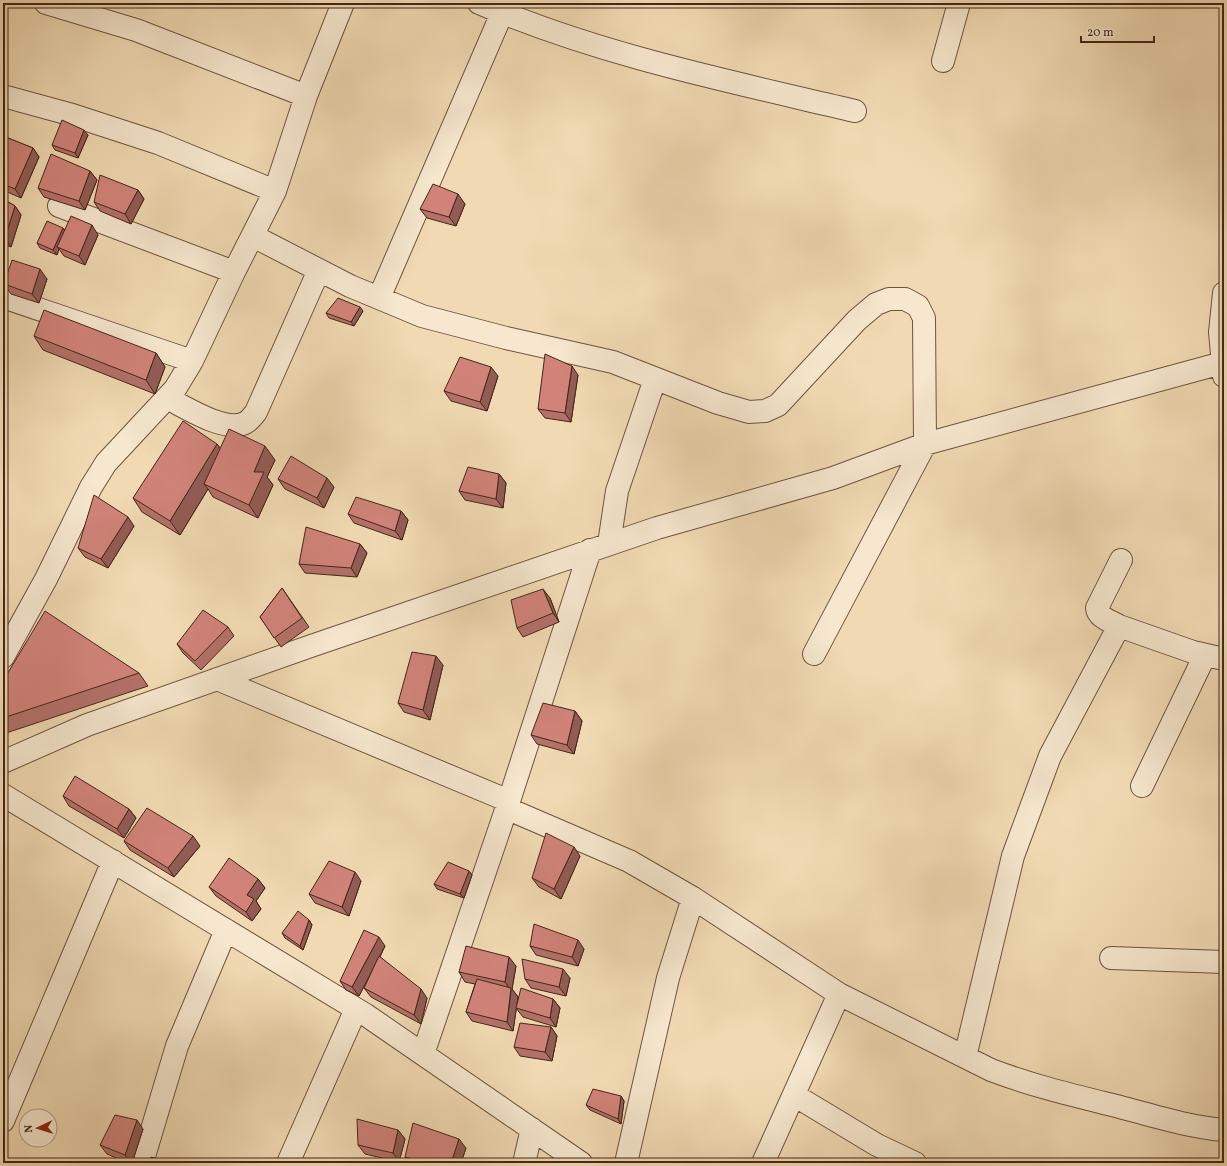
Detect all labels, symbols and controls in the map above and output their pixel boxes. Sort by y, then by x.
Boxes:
scale bar [1081,18,1154,44]
text: 20 m [1087,25,1114,41]
north arrow [18,1108,58,1148]
text: N [22,1124,37,1133]

